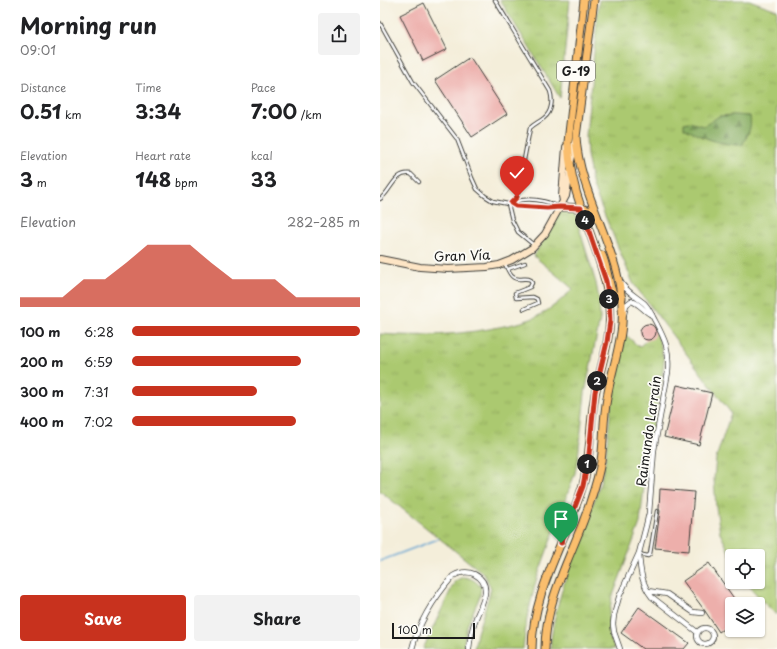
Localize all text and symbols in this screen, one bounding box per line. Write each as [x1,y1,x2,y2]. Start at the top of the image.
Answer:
text: Morning run [20,8,157,41]
button: share [318,13,360,55]
text: 09:01 [20,40,56,59]
road number: G-19 [557,61,595,81]
text: Distance [20,79,66,96]
text: Time [135,79,161,96]
text: Pace [251,79,275,96]
text: 0.51 [20,96,61,126]
text: 3:34 [135,96,181,126]
text: 7:00 [251,96,297,126]
text: km [61,106,81,123]
text: /km [297,106,322,123]
text: Elevation [20,147,67,164]
text: Heart rate [135,147,191,164]
text: kcal [251,147,273,164]
pin [500,156,534,197]
icon: check [506,162,528,184]
text: 3 [20,164,33,194]
text: 148 [135,164,171,194]
text: 33 [251,164,277,194]
text: m [33,174,47,191]
text: bpm [171,174,198,191]
pin: 4 [575,210,595,230]
text: 4 [581,211,589,228]
text: Elevation [20,212,76,231]
text: 282–285 m [287,212,360,231]
street label: Gran Vía [434,244,491,265]
pin: 3 [599,289,619,309]
text: 3 [605,290,613,307]
text: 100 m [20,322,61,341]
text: 6:28 [84,322,114,341]
text: 200 m [20,352,64,371]
text: 6:59 [84,352,113,371]
pin: 2 [587,371,607,391]
text: 2 [593,372,601,389]
street label: Raimundo Larraín [631,374,665,488]
text: 300 m [20,382,64,401]
text: 7:31 [84,382,109,401]
text: 400 m [20,412,64,431]
text: 7:02 [84,412,113,431]
pin: 1 [577,454,597,474]
text: 1 [584,455,590,472]
pin [544,502,578,543]
icon: arrive [550,508,572,530]
map controls [725,549,765,637]
button: locate [725,549,765,589]
button: Save [20,595,186,641]
button: Share [194,595,360,641]
button: layers [725,597,765,637]
scale bar [392,621,475,640]
text: 100 m [398,621,432,638]

